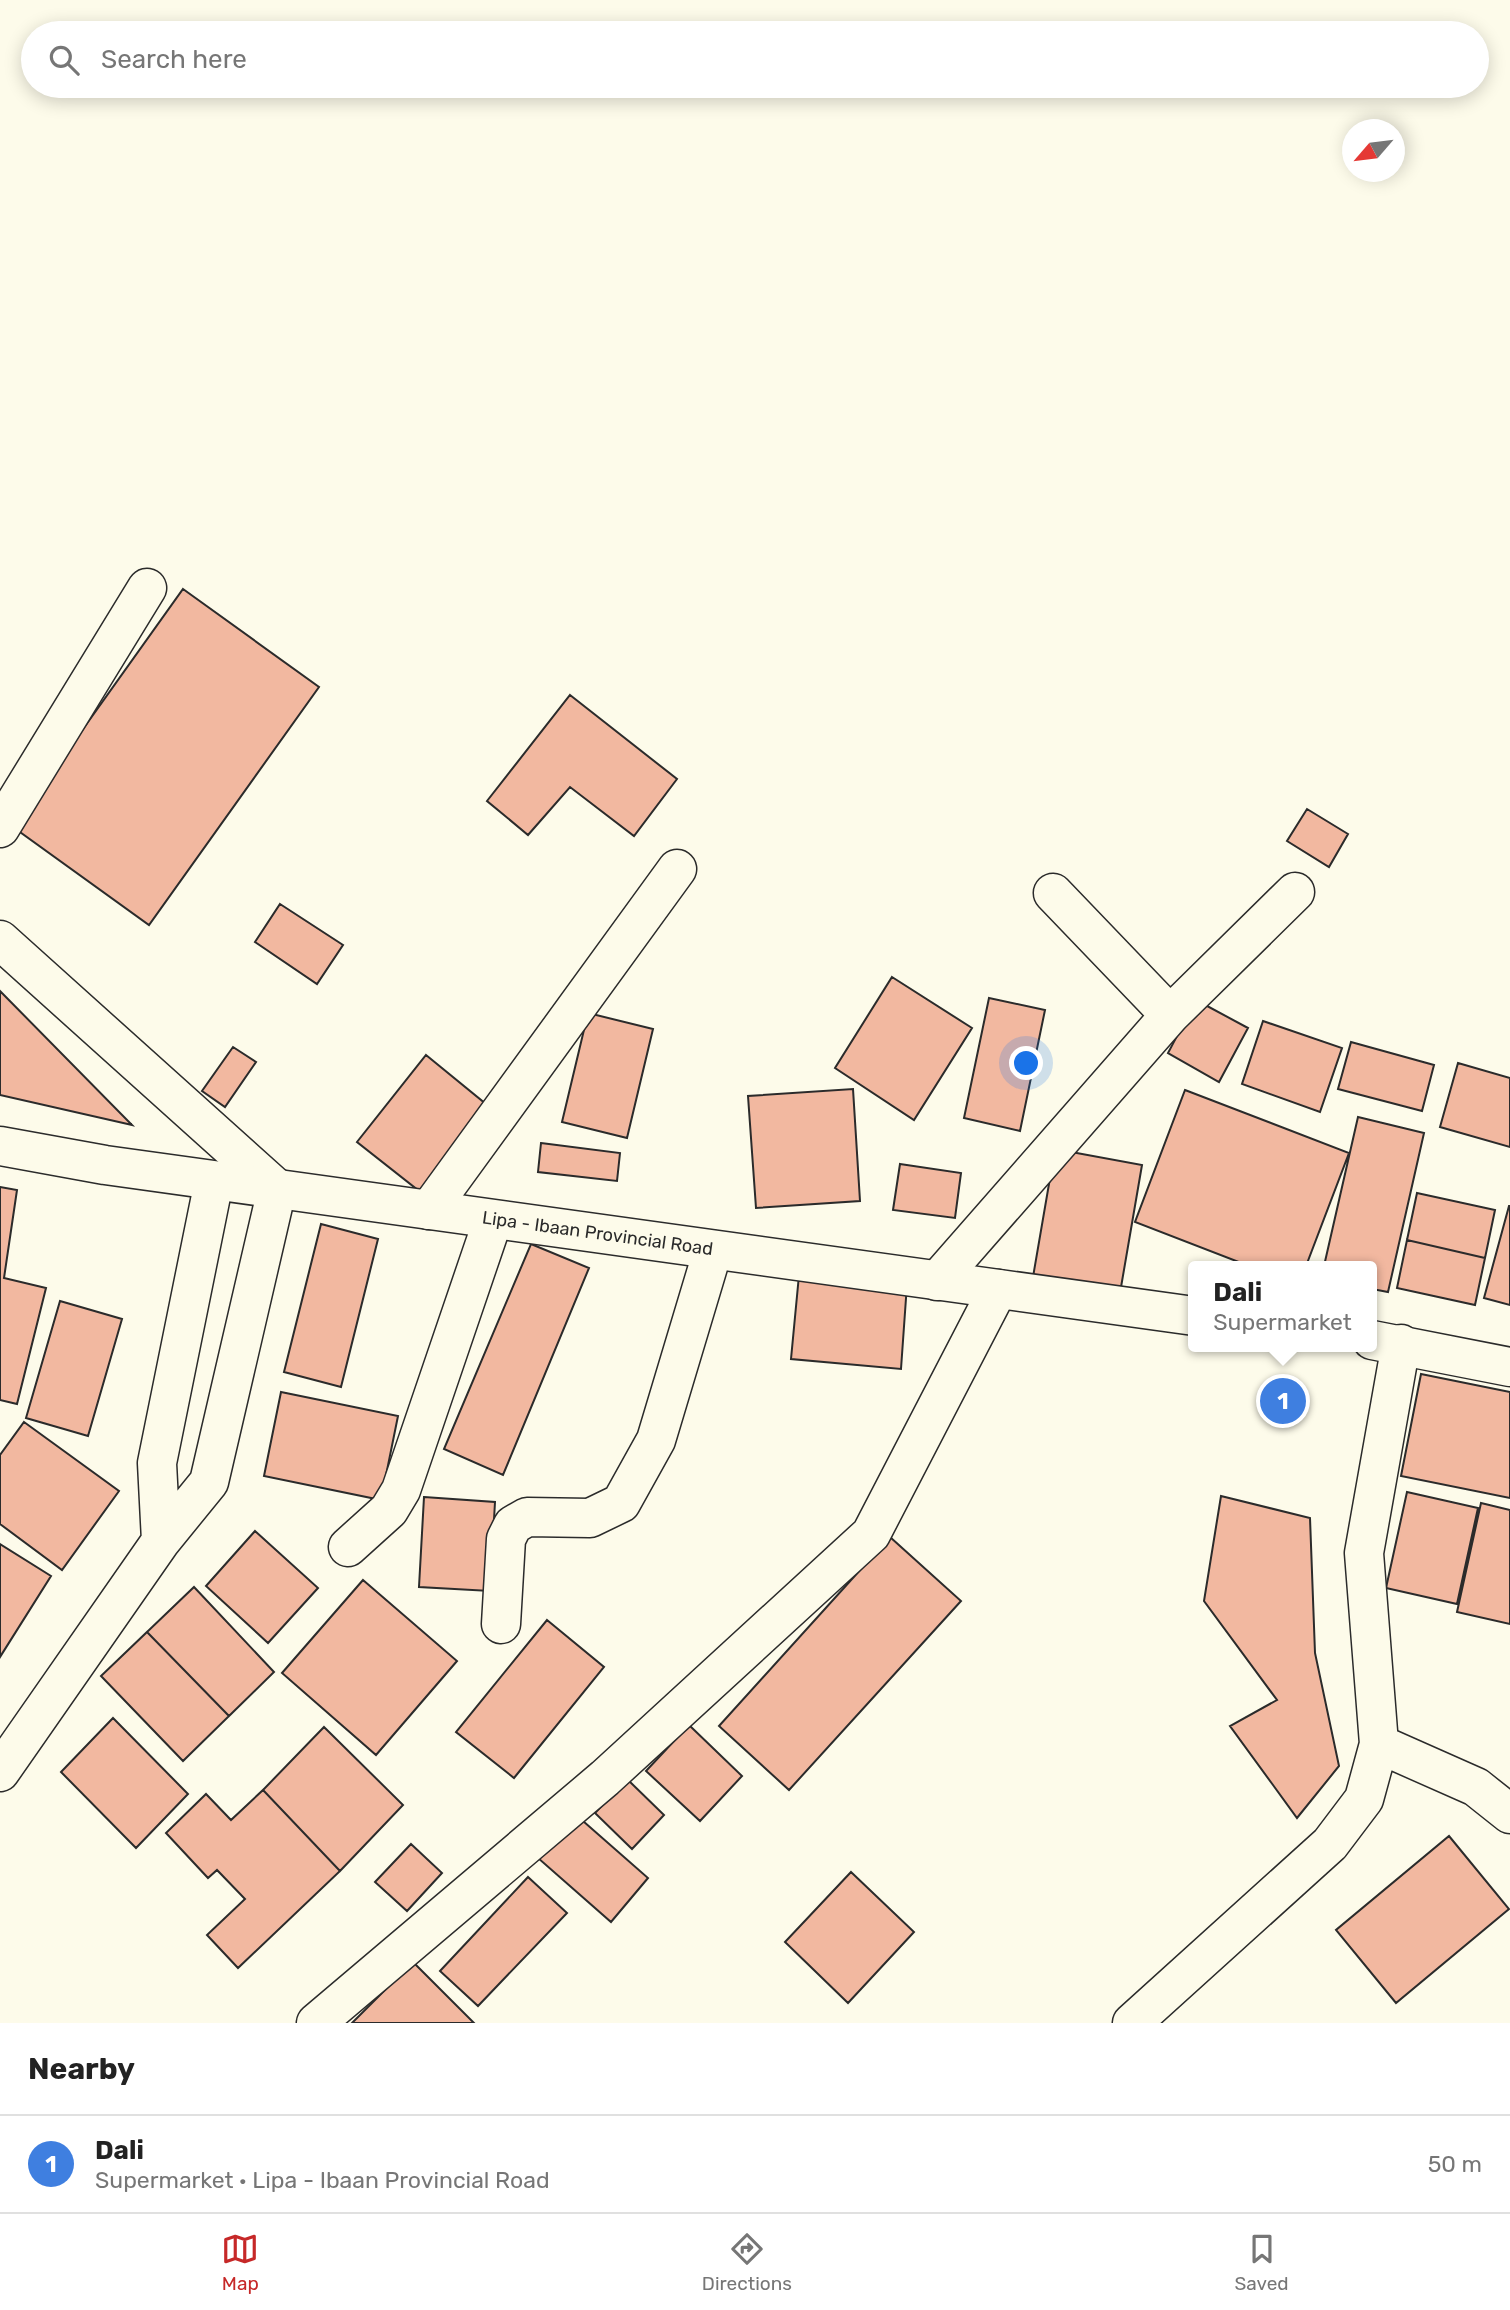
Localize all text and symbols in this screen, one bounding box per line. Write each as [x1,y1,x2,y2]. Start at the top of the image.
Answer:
search box [21,21,1489,98]
icon: search [45,41,83,79]
text: Search here [101,44,247,75]
north arrow [1342,119,1405,182]
your location [1009,1046,1043,1080]
street label: Lipa - Ibaan Provincial Road [481,1206,714,1260]
popup [1188,1261,1377,1352]
text: Dali [1213,1277,1262,1308]
text: Supermarket [1213,1308,1352,1336]
pin: 1 [1260,1375,1306,1427]
text: Nearby [28,2051,135,2087]
text: Dali [95,2135,144,2166]
text: 1 [45,2150,57,2178]
text: 50 m [1428,2150,1482,2178]
text: Supermarket · Lipa - Ibaan Provincial Road [95,2166,550,2194]
tab: Map [221,2230,259,2295]
tab: Directions [702,2230,792,2295]
tab: Saved [1234,2230,1289,2295]

